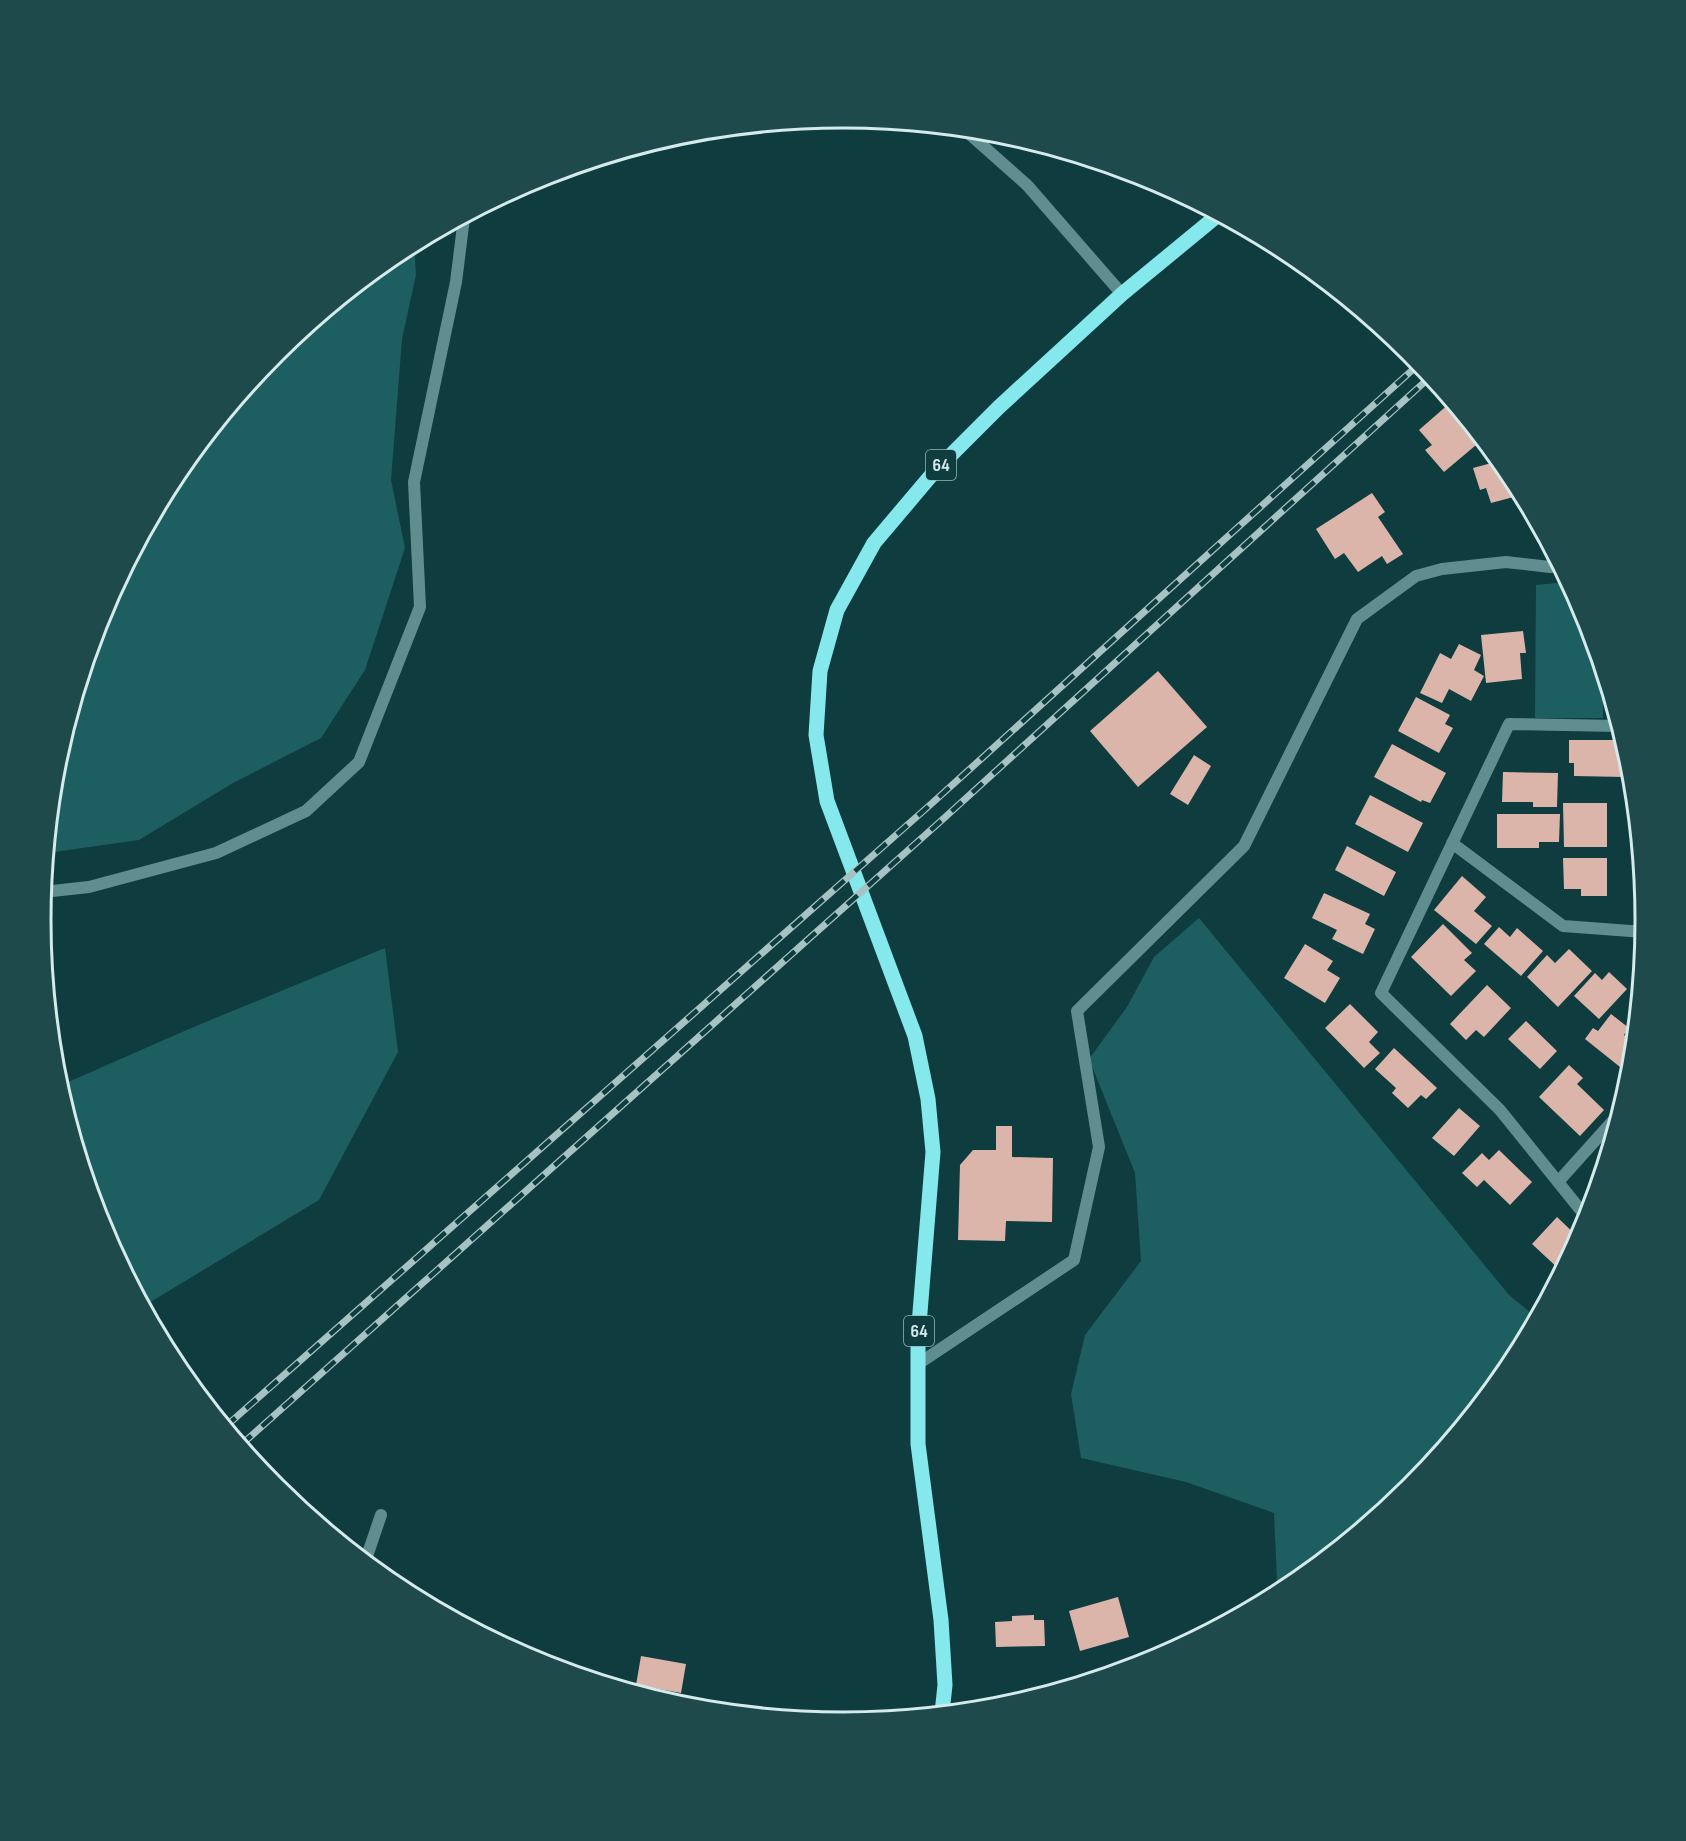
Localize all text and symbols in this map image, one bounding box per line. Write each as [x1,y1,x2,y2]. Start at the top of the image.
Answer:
road number: 64 [926,450,956,480]
road number: 64 [904,1316,934,1346]

